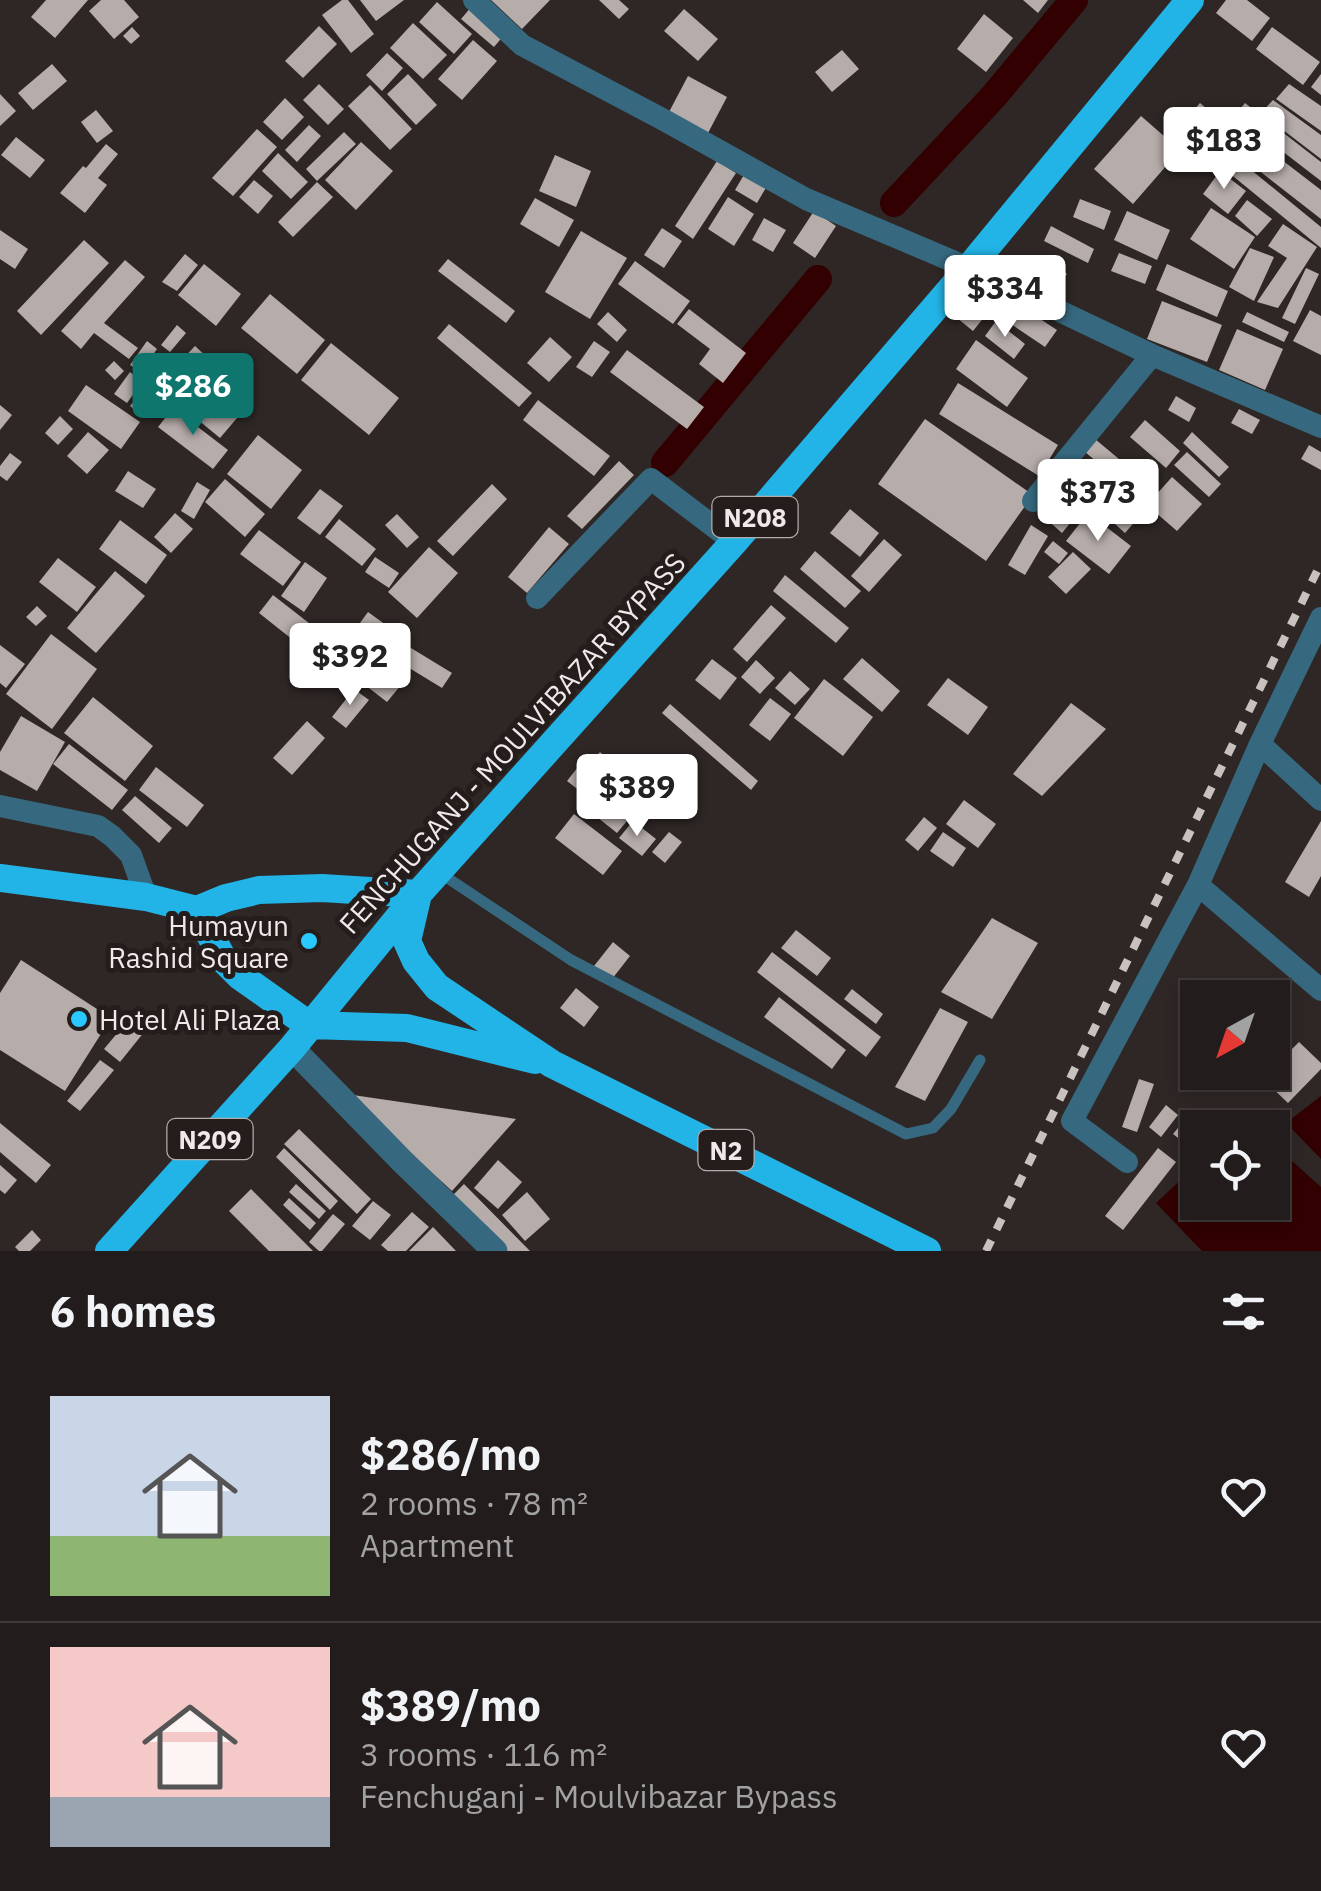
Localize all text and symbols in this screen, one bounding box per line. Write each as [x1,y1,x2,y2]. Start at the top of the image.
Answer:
pin: $183 [1165,107,1283,192]
text: $183 [1186,118,1262,160]
pin: $334 [946,255,1064,340]
text: $334 [967,266,1043,308]
pin: $286 [134,353,252,438]
text: $286 [155,364,231,406]
pin: $373 [1039,459,1157,544]
text: $373 [1060,470,1136,512]
road number: N208 [712,497,798,537]
street label: FENCHUGANJ - MOULVIBAZAR BYPASS [331,545,693,941]
pin: $392 [291,623,409,708]
text: $392 [312,634,388,676]
pin: $389 [578,754,696,839]
text: $389 [599,765,675,807]
place label: Humayun Rashid Square [108,907,289,976]
marker: Humayun Rashid Square [298,930,320,952]
north arrow [1180,980,1290,1090]
map controls [1180,980,1290,1220]
place label: Hotel Ali Plaza [99,1001,280,1038]
marker: Hotel Ali Plaza [68,1008,90,1030]
button: locate [1180,1110,1290,1220]
road number: N209 [168,1119,252,1159]
road number: N2 [698,1130,754,1170]
text: 6 homes [50,1284,216,1339]
icon: filters [1216,1284,1271,1339]
text: $286/mo [360,1427,541,1482]
icon: home [130,1436,250,1556]
icon: heart [1216,1469,1271,1524]
text: 2 rooms · 78 m² [360,1482,588,1524]
text: Apartment [360,1524,514,1566]
text: $389/mo [360,1678,541,1733]
icon: home [130,1687,250,1807]
icon: heart [1216,1720,1271,1775]
text: 3 rooms · 116 m² [360,1733,607,1775]
text: Fenchuganj - Moulvibazar Bypass [360,1775,837,1817]

